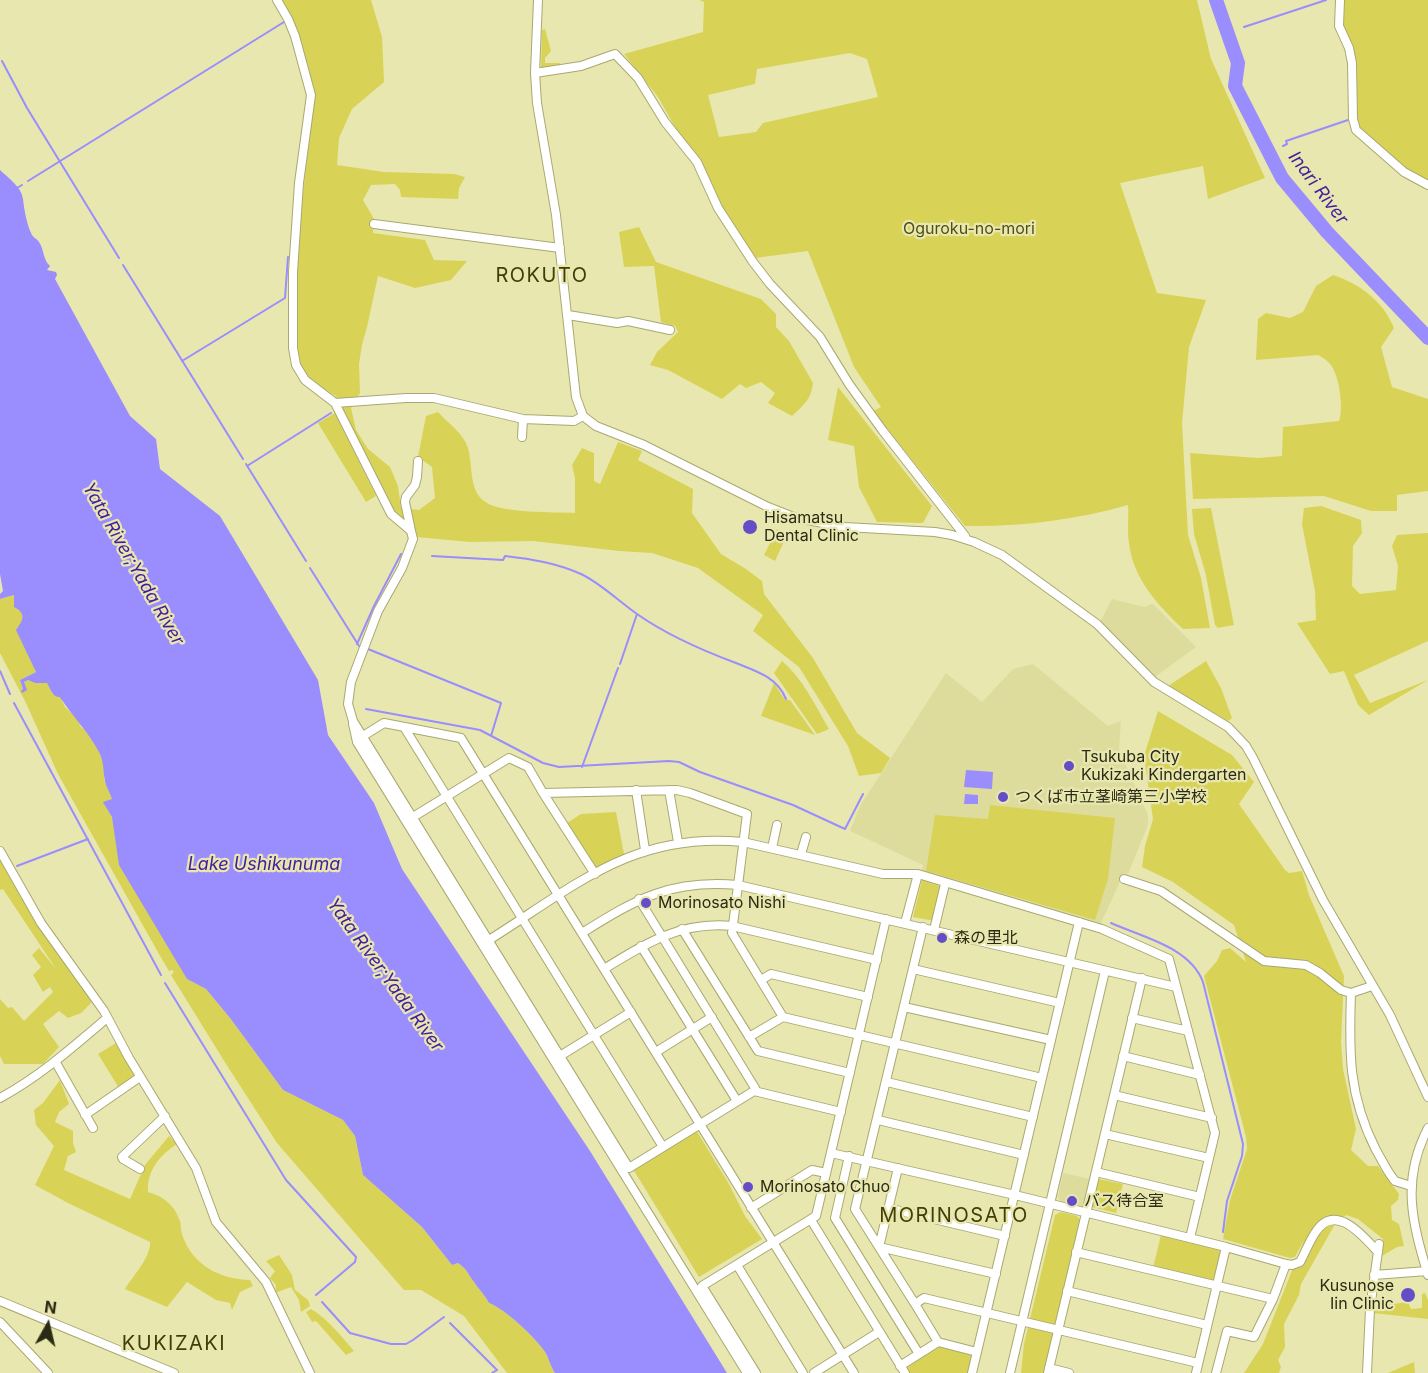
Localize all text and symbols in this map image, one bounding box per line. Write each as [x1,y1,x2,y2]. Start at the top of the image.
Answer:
water label: Inari River [1284,147,1352,229]
park label: Oguroku-no-mori [903,219,1035,239]
district label: ROKUTO [495,264,589,288]
water label: Yata River;Yada River [78,479,188,649]
place label: Hisamatsu Dental Clinic [764,508,859,546]
marker: Hisamatsu Dental Clinic [741,518,759,536]
place label: Tsukuba City Kukizaki Kindergarten [1081,747,1246,785]
marker: Tsukuba City Kukizaki Kindergarten [1062,759,1076,773]
place label: つくば市立茎崎第三小学校 [1015,787,1207,807]
marker: つくば市立茎崎第三小学校 [996,790,1010,804]
water label: Lake Ushikunuma [188,854,340,876]
place label: Morinosato Nishi [658,893,786,913]
water label: Yata River;Yada River [322,894,448,1056]
marker: Morinosato Nishi [639,896,653,910]
place label: 森の里北 [954,928,1018,948]
marker: 森の里北 [935,931,949,945]
place label: Morinosato Chuo [760,1177,890,1197]
marker: Morinosato Chuo [741,1180,755,1194]
place label: バス待合室 [1084,1191,1164,1211]
marker: バス待合室 [1065,1194,1079,1208]
district label: MORINOSATO [879,1204,1029,1228]
place label: Kusunose Iin Clinic [1320,1276,1394,1314]
marker: Kusunose Iin Clinic [1399,1286,1417,1304]
north arrow [18,1295,78,1355]
text: N [43,1296,58,1318]
district label: KUKIZAKI [122,1332,226,1356]

